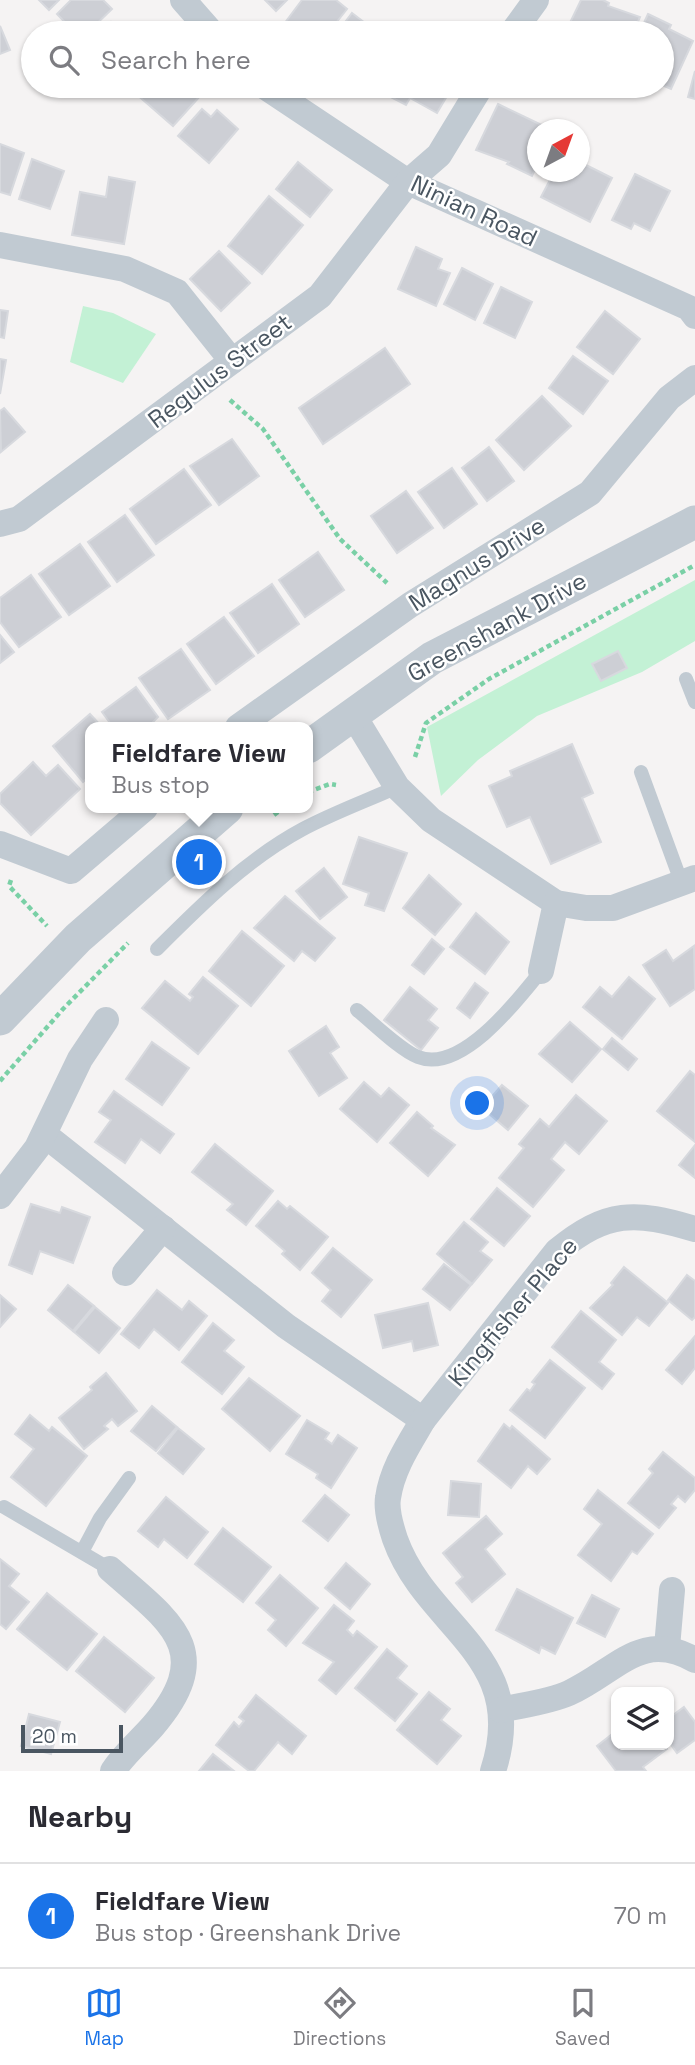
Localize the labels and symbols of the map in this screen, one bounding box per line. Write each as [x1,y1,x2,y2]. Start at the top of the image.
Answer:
north arrow [527,119,590,182]
street label: Ninian Road [406,168,542,253]
street label: Regulus Street [142,306,298,435]
street label: Magnus Drive [403,509,551,618]
street label: Greenshank Drive [402,565,592,689]
pin: 1 [176,836,222,888]
your location [460,1086,494,1120]
street label: Kingfisher Place [441,1231,584,1393]
scale bar [21,1722,122,1754]

